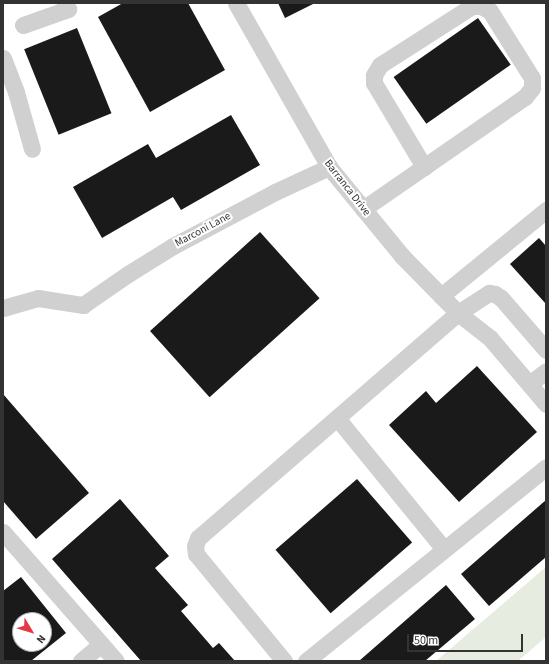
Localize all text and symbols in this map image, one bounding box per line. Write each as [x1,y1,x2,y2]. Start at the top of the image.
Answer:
street label: Barranca Drive [321,157,373,219]
street label: Marconi Lane [173,210,233,250]
north arrow [12,612,52,652]
scale bar [409,626,525,652]
text: N [33,632,49,647]
text: 50 m [414,632,438,649]

